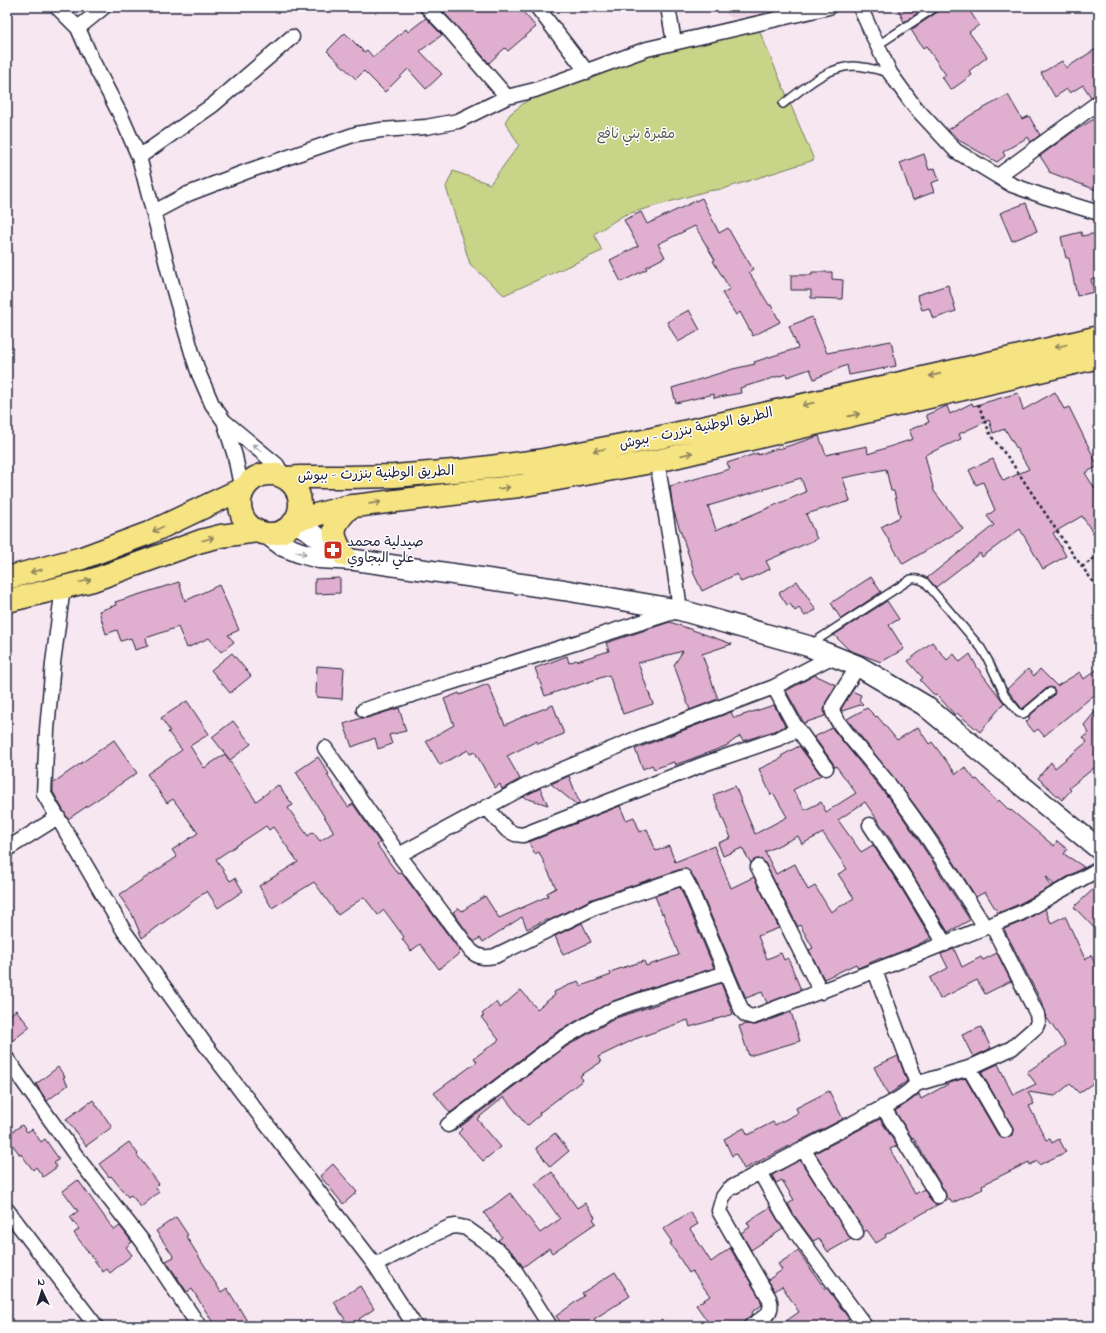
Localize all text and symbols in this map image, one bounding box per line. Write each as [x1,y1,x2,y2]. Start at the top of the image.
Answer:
park label: مقبرة بني نافع [597,124,675,146]
one-way arrow [1055,343,1068,350]
one-way arrow [928,372,941,380]
one-way arrow [802,401,815,409]
street label: الطريق الوطنية بنزرت - ببوش [617,402,775,456]
one-way arrow [847,410,860,418]
one-way arrow [251,444,262,453]
one-way arrow [593,446,606,454]
one-way arrow [680,449,693,457]
street label: الطريق الوطنية بنزرت - ببوش [297,461,455,487]
one-way arrow [497,484,510,491]
one-way arrow [368,499,381,507]
one-way arrow [153,526,165,533]
place label: صيدلية محمد علي البجاوي [347,532,424,570]
one-way arrow [202,535,215,542]
pharmacy icon: صيدلية محمد علي البجاوي [322,539,344,561]
one-way arrow [294,550,307,557]
one-way arrow [29,568,42,576]
one-way arrow [79,577,92,585]
north arrow [22,1271,62,1311]
text: N [37,1274,46,1290]

